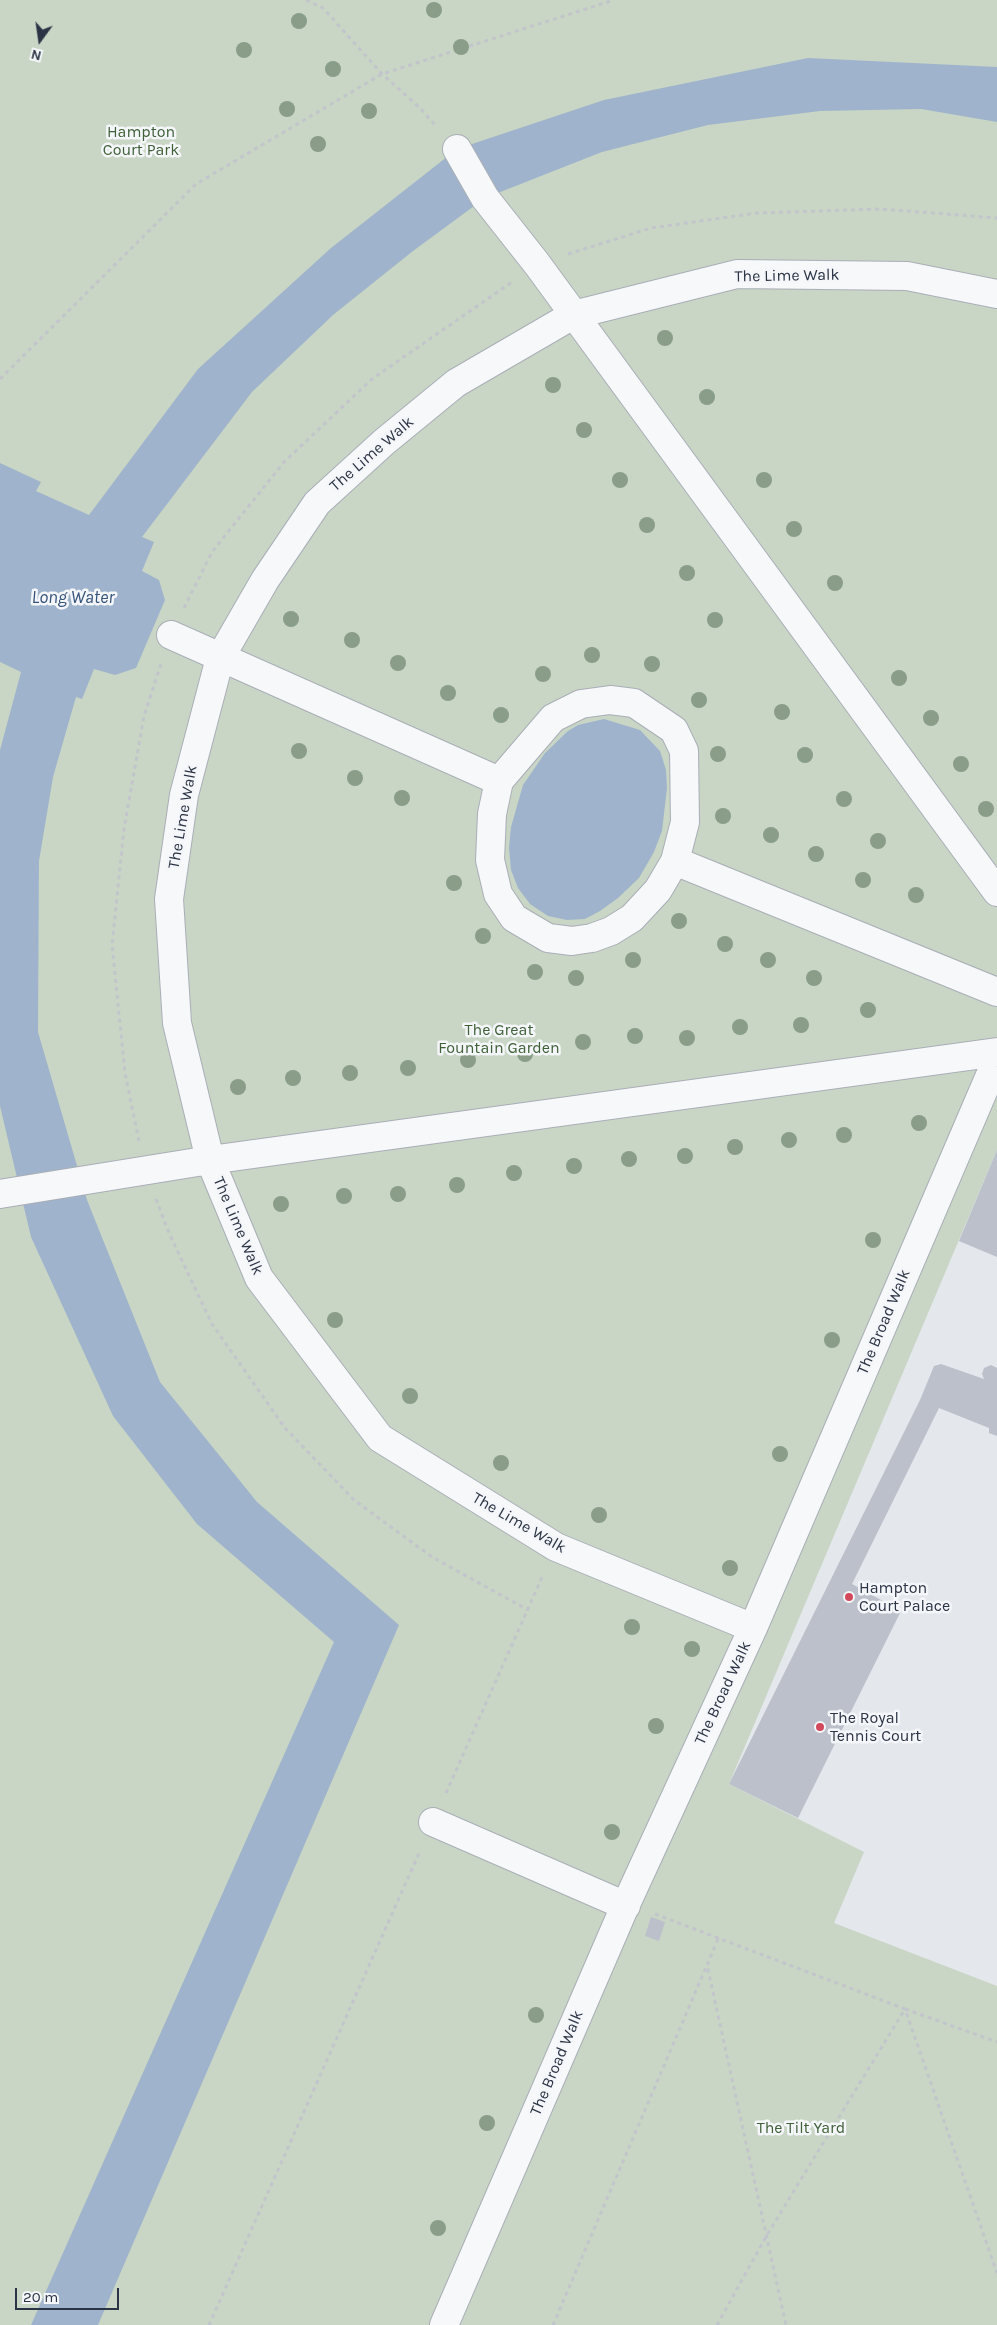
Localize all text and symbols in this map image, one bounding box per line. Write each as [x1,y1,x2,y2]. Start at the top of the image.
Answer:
north arrow [15,15,65,65]
text: N [29,46,43,65]
park label: Hampton Court Park [103,122,179,160]
street label: The Lime Walk [734,265,840,287]
street label: The Lime Walk [326,412,418,496]
water label: Long Water [32,587,114,609]
street label: The Lime Walk [164,764,202,870]
park label: The Great Fountain Garden [438,1020,560,1058]
street label: The Lime Walk [209,1174,267,1278]
street label: The Broad Walk [853,1267,915,1377]
street label: The Lime Walk [469,1488,569,1558]
place label: Hampton Court Palace [859,1578,950,1616]
marker: Hampton Court Palace [843,1591,855,1603]
street label: The Broad Walk [691,1638,755,1748]
place label: The Royal Tennis Court [830,1708,921,1746]
marker: The Royal Tennis Court [814,1721,826,1733]
street label: The Broad Walk [526,2008,588,2118]
park label: The Tilt Yard [757,2118,845,2138]
scale bar [18,2278,121,2310]
text: 20 m [23,2288,58,2306]

